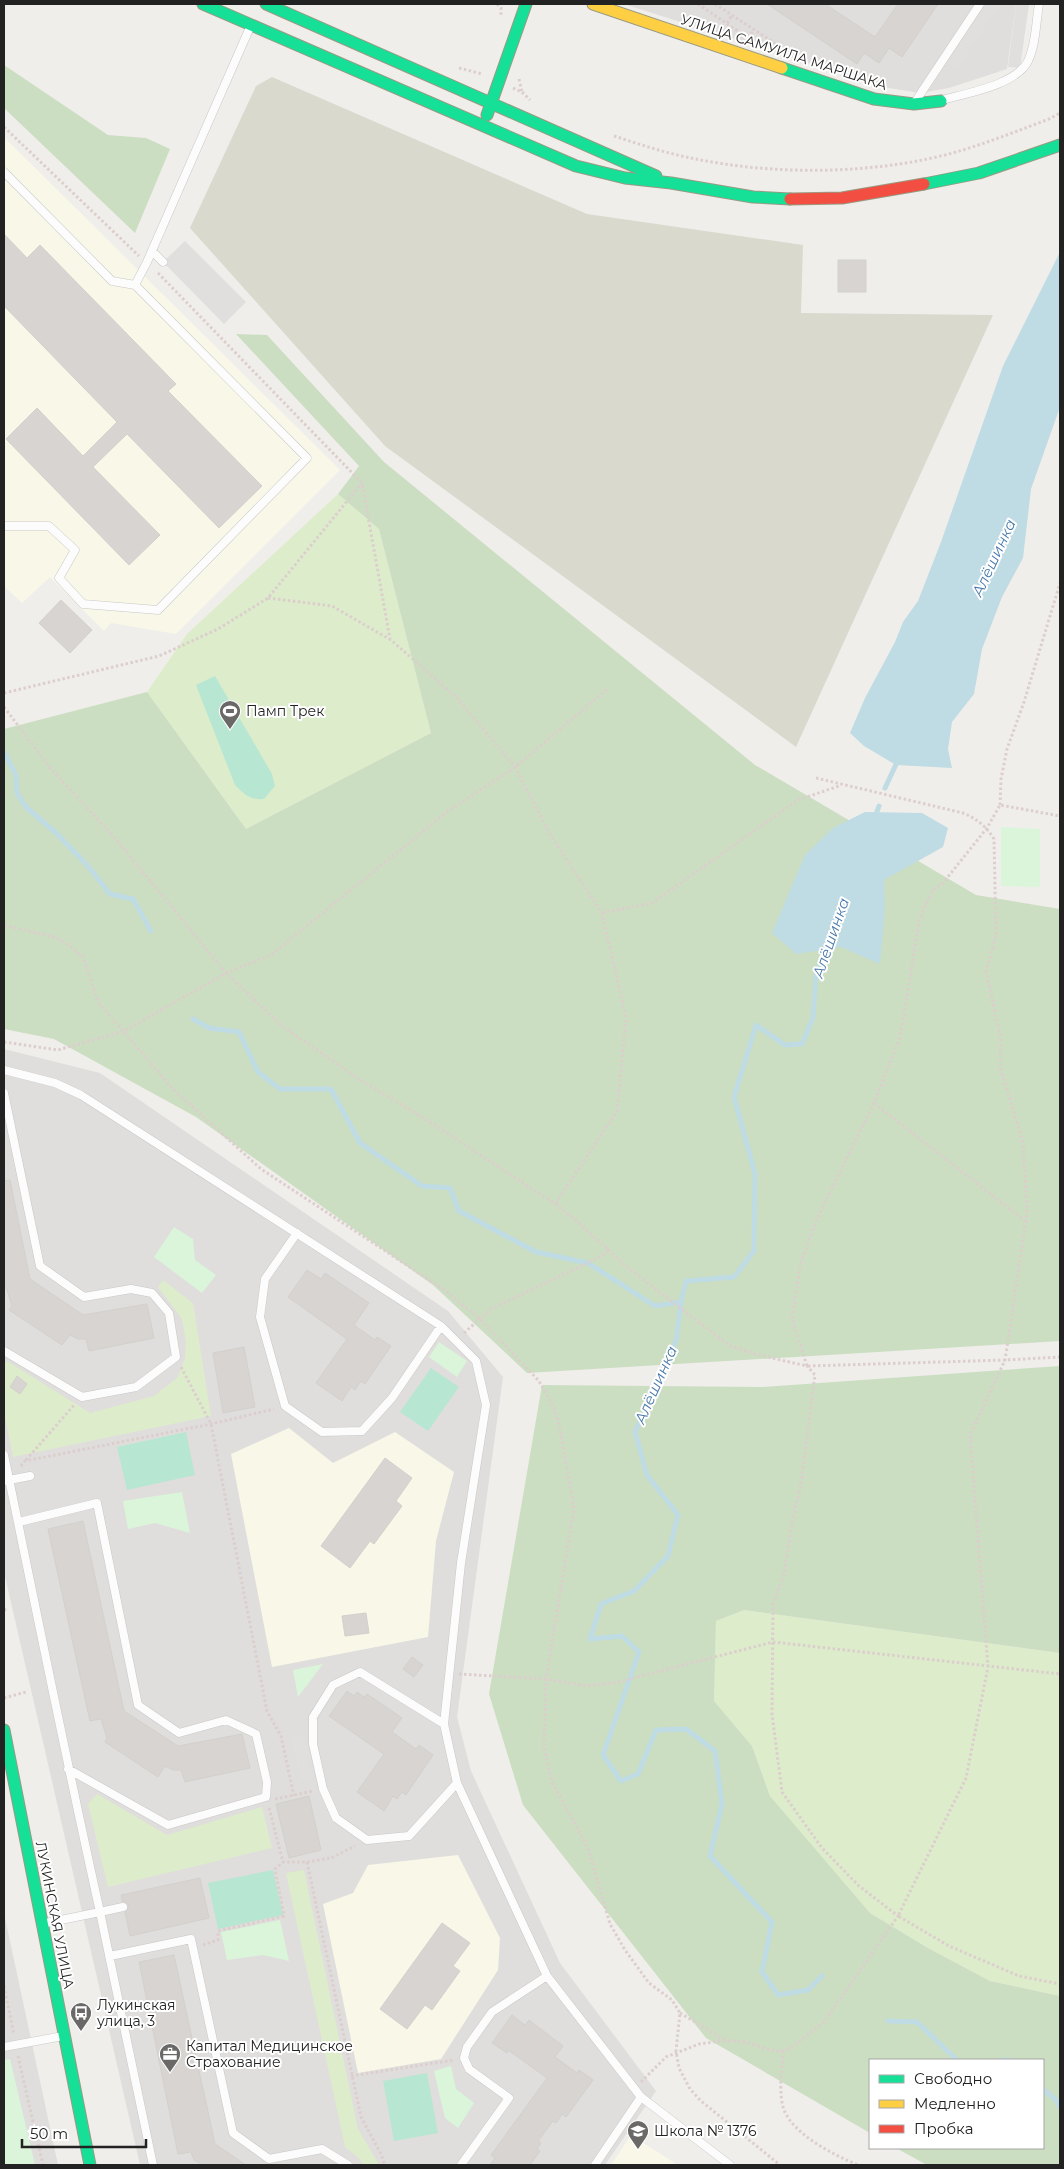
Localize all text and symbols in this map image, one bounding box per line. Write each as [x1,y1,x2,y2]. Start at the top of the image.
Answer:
street label: УЛИЦА САМУИЛА МАРШАКА [679,10,890,94]
water label: Алёшинка [967,516,1020,600]
sports icon: Памп Трек [218,699,242,730]
place label: Памп Трек [246,702,324,720]
water label: Алёшинка [808,895,853,981]
water label: Алёшинка [630,1343,681,1428]
street label: ЛУКИНСКАЯ УЛИЦА [32,1840,78,1991]
place label: Лукинская улица, 3 [96,1996,176,2030]
bus stop icon: Лукинская улица, 3 [69,2001,93,2032]
place label: Капитал Медицинское Страхование [186,2037,353,2071]
office icon: Капитал Медицинское Страхование [158,2042,182,2073]
legend [869,2059,1044,2149]
text: Свободно [914,2069,992,2088]
text: Медленно [914,2094,996,2113]
scale bar [22,2116,146,2148]
school or university icon: Школа № 1376 [626,2119,650,2150]
text: Пробка [914,2119,973,2138]
place label: Школа № 1376 [654,2122,757,2140]
text: 50 m [30,2124,68,2143]

